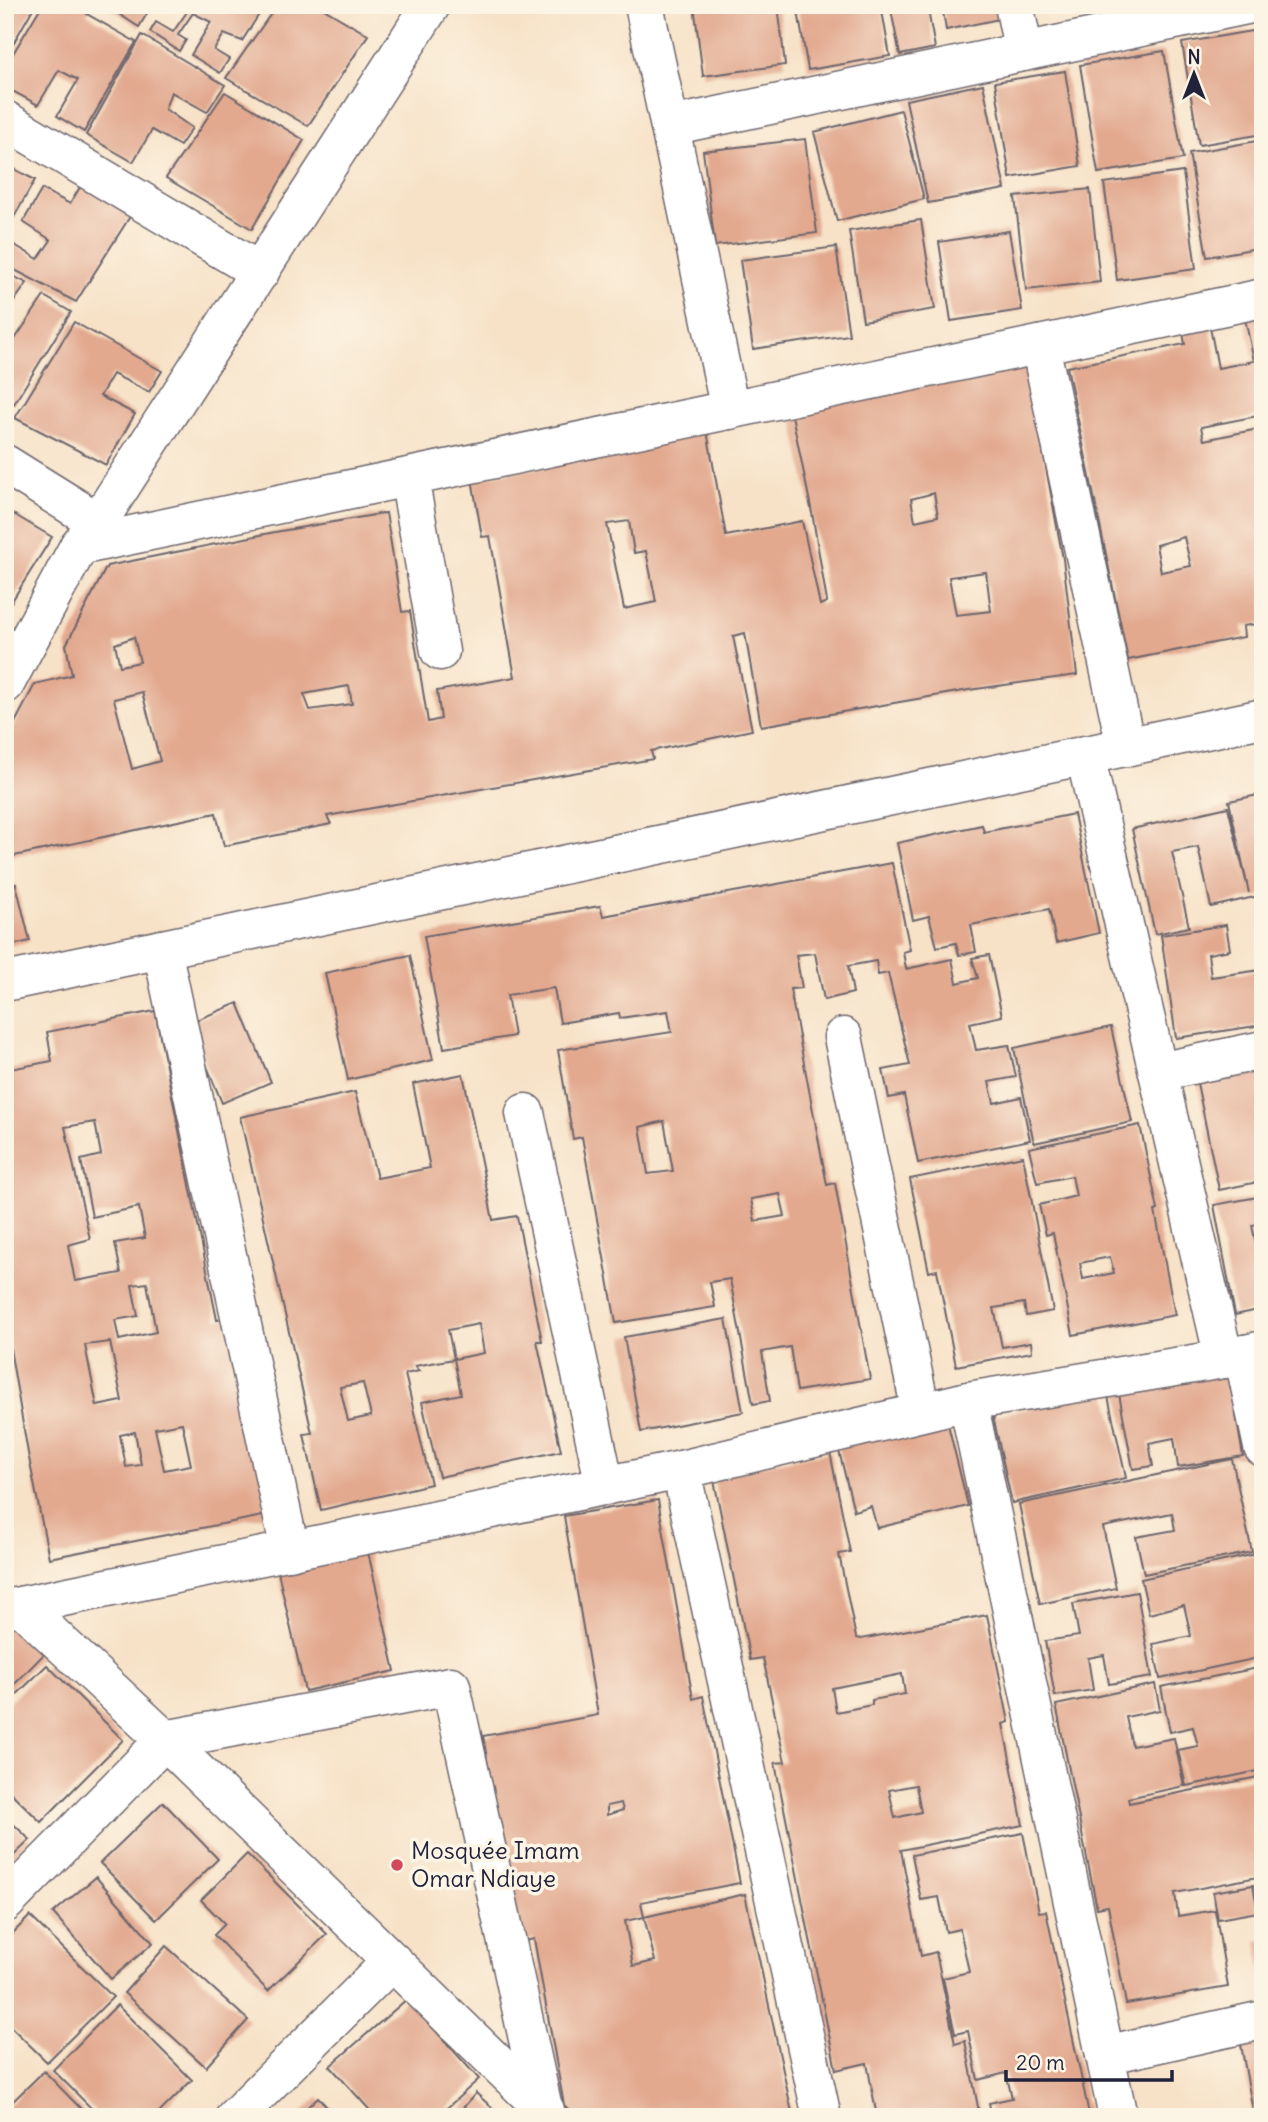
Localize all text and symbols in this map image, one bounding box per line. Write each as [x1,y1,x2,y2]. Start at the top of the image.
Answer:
north arrow [1160,38,1230,108]
text: N [1187,45,1201,69]
place label: Mosquée Imam Omar Ndiaye [411,1835,580,1893]
marker: Mosquée Imam Omar Ndiaye [389,1857,405,1873]
scale bar [1006,2038,1172,2082]
text: 20 m [1016,2049,1065,2076]

